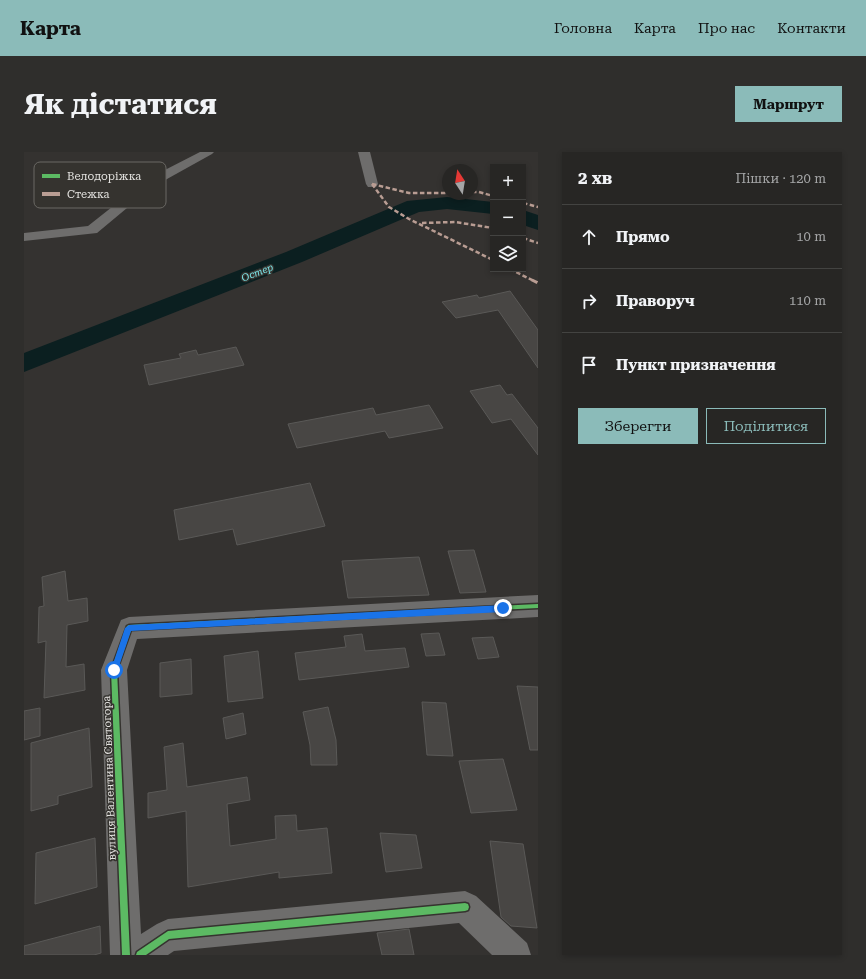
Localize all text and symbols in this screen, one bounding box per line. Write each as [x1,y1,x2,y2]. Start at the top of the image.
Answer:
text: Карта [20,17,81,40]
text: Головна [554,20,612,36]
text: Карта [634,20,676,36]
text: Про нас [698,20,755,36]
text: Контакти [777,20,846,36]
button: Маршрут [735,86,842,122]
text: Як дістатися [24,88,217,121]
legend [34,162,166,208]
north arrow [442,164,478,200]
map controls [490,164,526,272]
button: + [490,164,526,200]
text: 2 хв [578,168,612,188]
text: Велодоріжка [67,170,141,183]
text: Пішки · 120 m [736,171,826,186]
text: Стежка [67,188,110,201]
button: − [490,200,526,236]
icon: ahead [578,226,600,248]
text: Прямо [616,228,670,246]
text: 10 m [796,229,826,244]
button: layers [490,236,526,272]
water label: Остер [240,261,275,284]
icon: right [578,290,600,312]
text: Праворуч [616,292,695,310]
text: 110 m [789,293,826,308]
icon: arrive [578,354,600,376]
text: Пункт призначення [616,356,776,374]
button: Зберегти [578,408,698,444]
button: Поділитися [706,408,826,444]
route end [494,599,512,617]
route start [105,661,123,679]
street label: вулиця Валентина Святогора [100,695,119,861]

